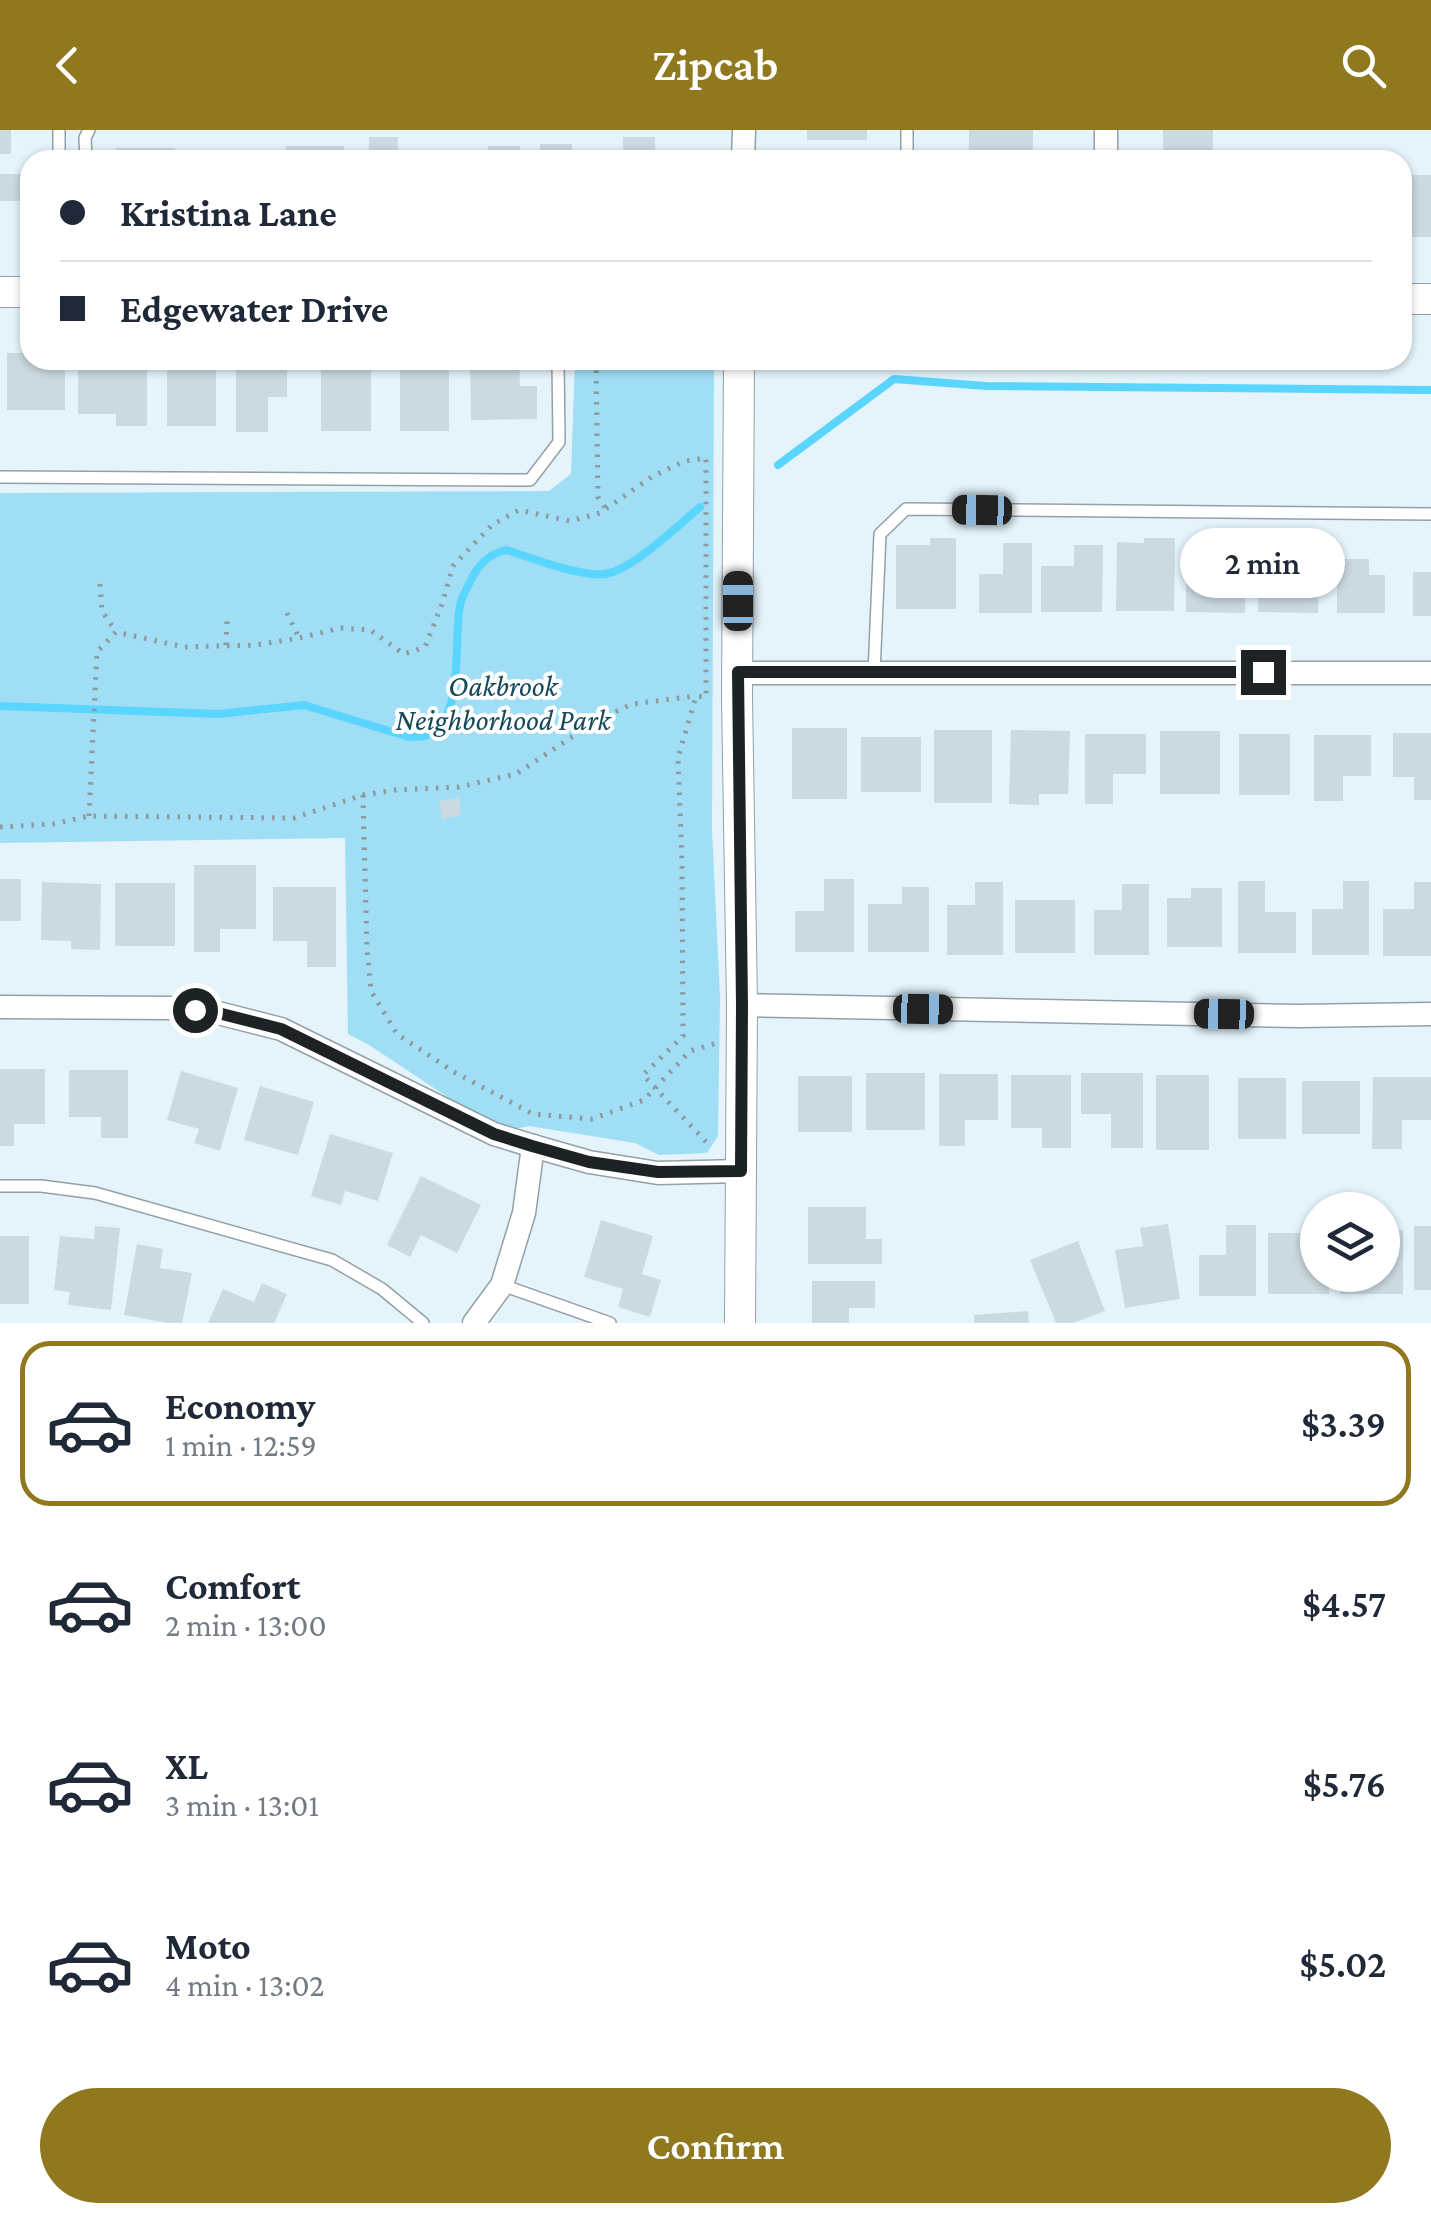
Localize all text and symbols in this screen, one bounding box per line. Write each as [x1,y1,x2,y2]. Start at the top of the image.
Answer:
icon: back [40,38,95,93]
icon: search [1336,38,1391,93]
text: Zipcab [653,40,778,90]
text: Kristina Lane [120,192,337,234]
text: Edgewater Drive [120,288,389,330]
car [952,494,1012,526]
callout: 2 min [1180,527,1346,597]
text: 2 min [1225,545,1300,581]
car [723,571,753,631]
route end [1241,650,1286,695]
park label: Oakbrook Neighborhood Park [395,669,612,737]
route start [173,988,218,1033]
car [893,993,953,1025]
car [1194,998,1254,1030]
map controls [1300,1192,1400,1292]
button: layers [1300,1192,1400,1292]
icon: car [45,1379,135,1469]
text: Economy [165,1385,315,1427]
text: $3.39 [1301,1403,1386,1445]
text: 1 min · 12:59 [165,1427,317,1463]
icon: car [45,1559,135,1649]
text: Comfort [165,1565,301,1607]
text: $4.57 [1302,1583,1386,1625]
text: 2 min · 13:00 [165,1607,327,1643]
icon: car [45,1739,135,1829]
text: XL [165,1745,208,1787]
text: $5.76 [1303,1763,1386,1805]
text: 3 min · 13:01 [165,1787,319,1823]
icon: car [45,1919,135,2009]
text: Moto [165,1925,251,1967]
text: $5.02 [1300,1943,1386,1985]
text: 4 min · 13:02 [165,1967,324,2003]
button: Confirm [40,2088,1391,2203]

